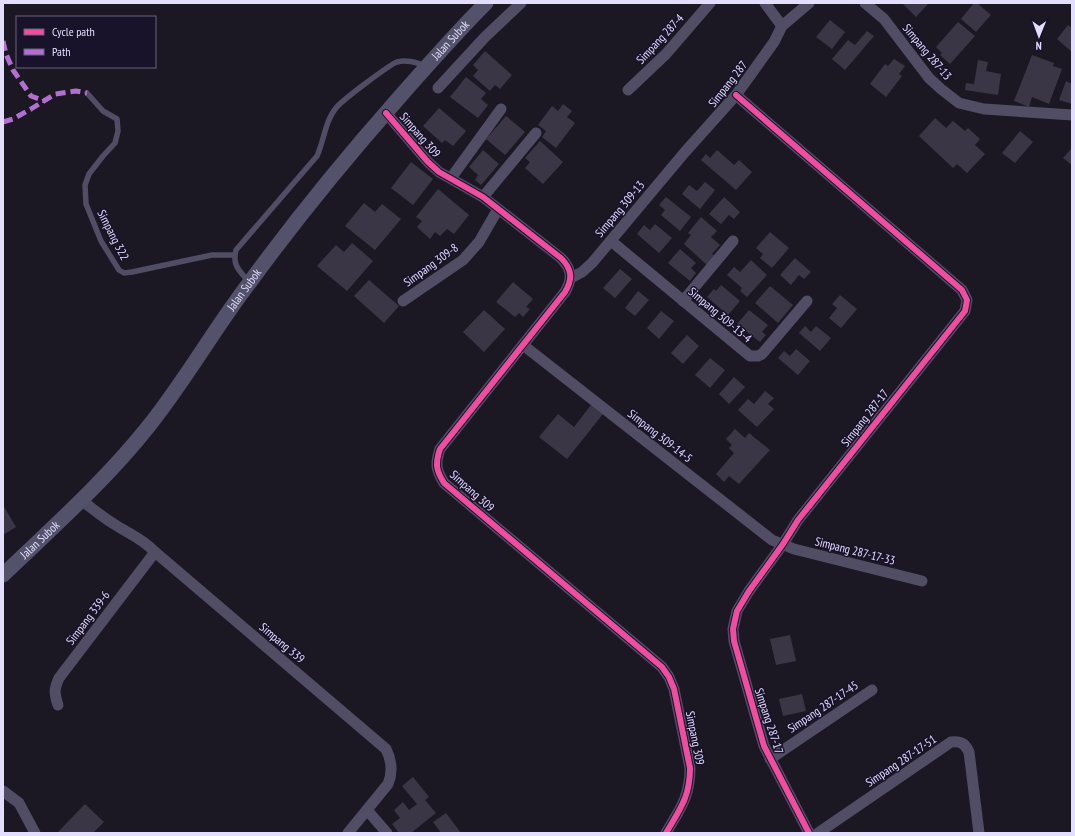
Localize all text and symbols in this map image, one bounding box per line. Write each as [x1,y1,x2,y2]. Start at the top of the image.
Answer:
street label: Simpang 287-4 [633,10,687,67]
legend [16,16,156,68]
north arrow [1019,16,1059,56]
street label: Jalan Subok [428,17,472,64]
street label: Simpang 287-13 [900,21,955,83]
text: Cycle path [52,24,95,39]
text: N [1036,39,1042,53]
text: Path [52,44,70,59]
street label: Simpang 287 [705,57,750,110]
street label: Simpang 309 [397,109,444,160]
street label: Simpang 309-13 [592,177,648,240]
street label: Simpang 322 [94,207,133,263]
street label: Simpang 309-8 [401,240,461,289]
street label: Jalan Subok [223,265,264,314]
street label: Simpang 309-13-4 [686,284,755,346]
street label: Simpang 287-17 [838,386,892,449]
street label: Simpang 309-14-5 [625,406,696,466]
street label: Simpang 309 [447,467,498,515]
street label: Jalan Subok [16,517,63,562]
street label: Simpang 287-17-33 [813,533,897,568]
street label: Simpang 339-6 [62,588,113,648]
street label: Simpang 339 [257,619,308,666]
street label: Simpang 287-17-45 [784,677,861,736]
street label: Simpang 287-17 [752,686,787,756]
street label: Simpang 309 [683,710,708,766]
street label: Simpang 287-17-51 [862,731,939,790]

